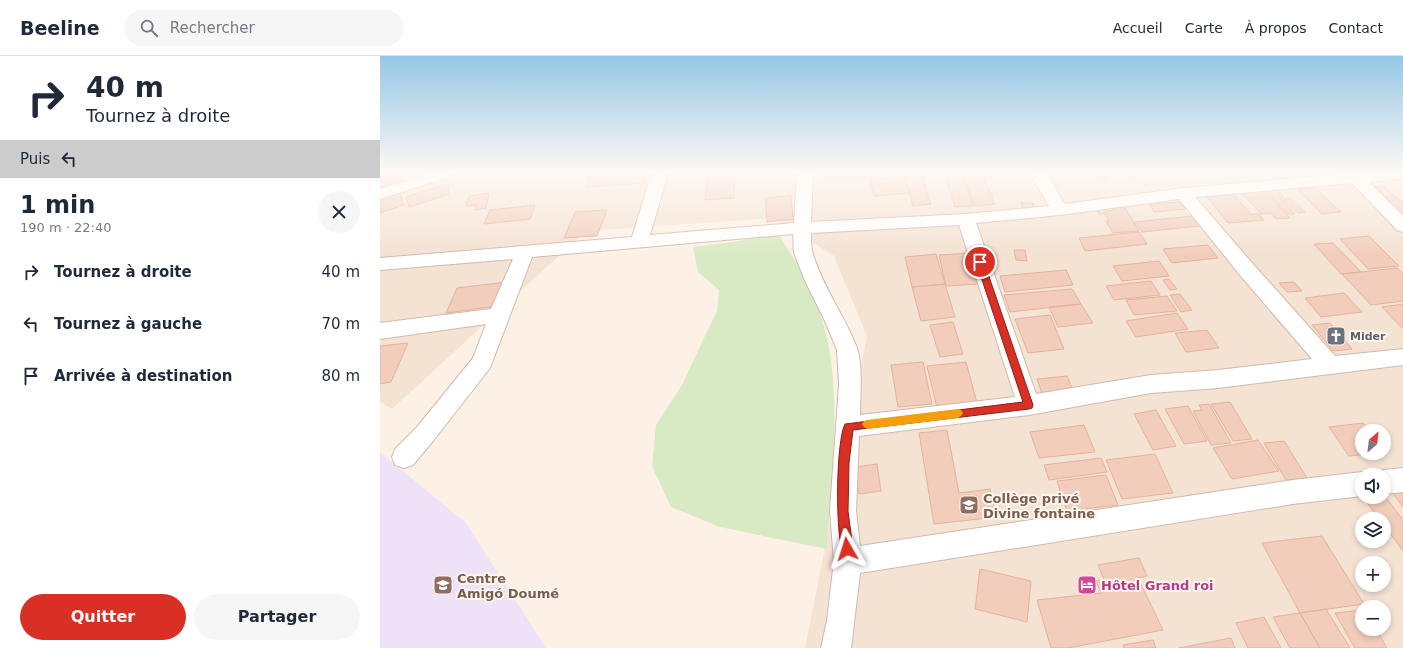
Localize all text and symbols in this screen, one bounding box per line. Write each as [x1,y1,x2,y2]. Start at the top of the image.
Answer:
search box [124,10,404,46]
text: Beeline [20,17,100,39]
icon: search [138,17,160,39]
text: Rechercher [170,19,255,37]
text: Accueil [1113,20,1163,36]
text: Carte [1185,20,1223,36]
text: À propos [1245,20,1307,36]
text: Contact [1329,20,1383,36]
text: 40 m [86,71,164,104]
icon: right [20,72,72,124]
text: Tournez à droite [86,105,230,126]
icon: left [58,148,80,170]
text: Puis [20,150,50,168]
text: 1 min [20,191,95,219]
button: close [318,191,360,233]
text: 190 m · 22:40 [20,220,111,235]
pin [963,245,997,279]
icon: arrive [969,251,991,273]
icon: right [20,261,42,283]
text: Tournez à droite [54,263,192,281]
text: 40 m [322,263,360,281]
icon: left [20,313,42,335]
text: Tournez à gauche [54,315,202,333]
text: 70 m [322,315,360,333]
church icon: Mider [1325,325,1347,347]
place label: Mider [1350,330,1386,343]
icon: arrive [20,365,42,387]
text: Arrivée à destination [54,367,232,385]
text: 80 m [322,367,360,385]
north arrow [1355,424,1391,460]
map controls [1355,424,1391,636]
button: sound [1355,468,1391,504]
place label: Collège privé Divine fontaine [983,491,1095,521]
school or university icon: Collège privé Divine fontaine [958,494,980,516]
button: layers [1355,512,1391,548]
position arrow [826,528,868,570]
button: + [1355,556,1391,592]
place label: Centre Amigó Doumé [457,571,559,601]
school or university icon: Centre Amigó Doumé [432,574,454,596]
hotel icon: Hôtel Grand roi [1076,574,1098,596]
place label: Hôtel Grand roi [1101,578,1214,593]
button: Quitter [20,594,186,640]
button: Partager [194,594,360,640]
button: − [1355,600,1391,636]

